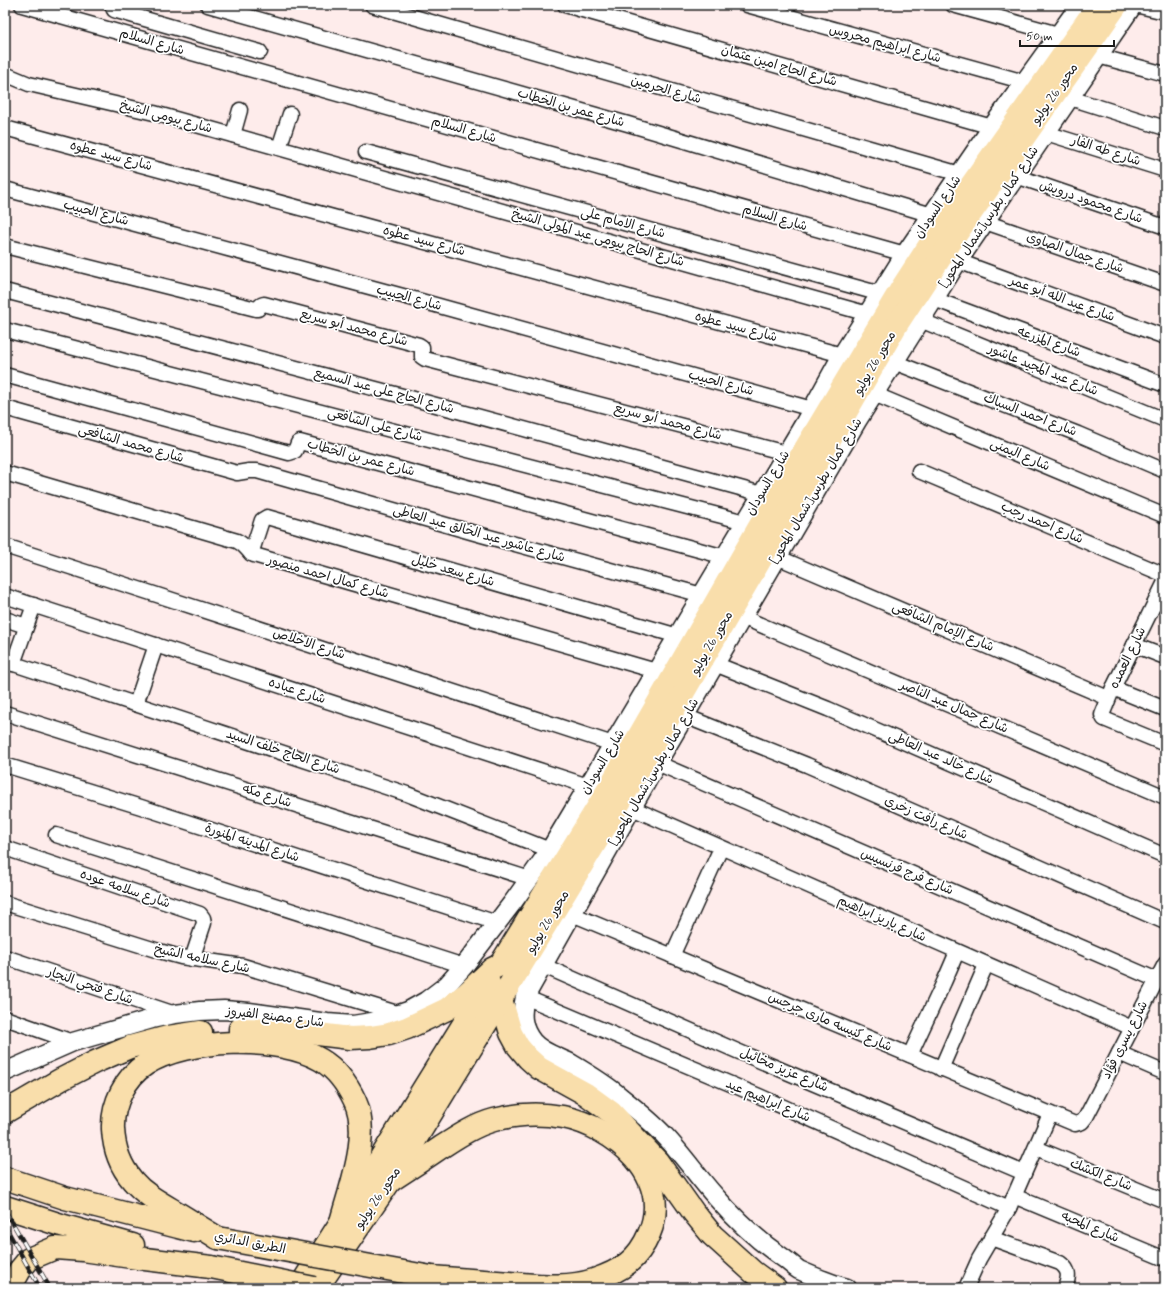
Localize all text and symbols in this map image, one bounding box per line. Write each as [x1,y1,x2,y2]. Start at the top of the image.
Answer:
street label: شارع ابراهيم محروس [827,21,943,68]
scale bar [1020,22,1114,48]
street label: شارع السلام [117,25,186,60]
text: 50 m [1026,29,1053,45]
street label: شارع الحاج امين عثمان [719,41,839,91]
street label: محور 26 يوليو [1027,60,1082,129]
street label: شارع الحرمين [629,72,703,108]
street label: شارع عمر بن الخطاب [515,85,627,131]
street label: شارع بيومى الشيخ [118,97,214,137]
street label: شارع السلام [429,113,498,148]
street label: شارع طه الفار [1068,132,1143,170]
street label: شارع سيد عطوه [68,137,154,175]
street label: شارع كمال بطرس[شمال المحور] [935,143,1043,291]
street label: شارع السودان [911,172,965,242]
street label: شارع محمود درويش [1037,176,1145,228]
street label: شارع الحبيب [61,196,131,230]
street label: شارع السلام [740,201,809,236]
street label: شارع الامام على [579,204,667,243]
street label: شارع الحاج بيومى عبد المولى الشيخ [510,205,686,271]
street label: شارع سيد عطوه [381,222,467,260]
street label: شارع جمال الصاوى [1024,228,1126,278]
street label: شارع عبد الله أبو عمر [1006,272,1117,326]
street label: شارع الحبيب [374,281,444,315]
street label: شارع محمد أبو سريع [298,305,410,352]
street label: شارع سيد عطوه [693,308,779,346]
street label: شارع المزرعه [1015,323,1083,361]
street label: محور 26 يوليو [849,328,900,399]
street label: شارع عبد المجيد عاشور [985,340,1100,400]
street label: شارع الحاج على عبد السميع [312,364,456,419]
street label: شارع الحبيب [686,366,756,400]
street label: شارع احمد السباك [981,389,1079,441]
street label: شارع محمد أبو سريع [612,399,724,446]
street label: شارع على الشافعى [326,404,424,446]
street label: شارع كمال بطرس[شمال المحور] [766,415,866,567]
street label: شارع محمد الشافعى [76,421,186,467]
street label: شارع عمر بن الخطاب [305,435,417,481]
street label: شارع اليمنى [988,435,1052,475]
street label: شارع السودان [742,447,794,519]
street label: شارع احمد رجب [998,498,1086,548]
street label: شارع عاشور عبد الخالق عبد العاطى [391,501,567,567]
street label: شارع كمال احمد منصور [264,551,391,602]
street label: شارع سعد خليل [410,551,496,591]
street label: شارع الإمام الشافعى [889,598,997,657]
street label: محور 26 يوليو [686,608,737,679]
street label: شارع الاخلاص [271,624,347,664]
street label: شارع العمده [1106,624,1150,692]
street label: شارع عباده [266,674,328,708]
street label: شارع جمال عبد الناصر [896,676,1011,737]
street label: شارع كمال بطرس[شمال المحور] [605,695,703,849]
street label: شارع الحاج خلف السيد [224,726,342,778]
street label: شارع السودان [577,726,629,798]
street label: شارع خالد عبد العاطى [886,727,996,789]
street label: شارع مكه [240,780,294,812]
street label: شارع رأفت زخرى [882,792,970,844]
street label: شارع المدينه المنورة [202,820,302,866]
street label: شارع فرج فرنسيس [858,845,956,899]
street label: شارع سلامه عوده [78,866,172,912]
street label: محور 26 يوليو [522,887,574,958]
street label: شارع باريز ابراهيم [835,892,929,947]
street label: شارع سلامه الشيخ [153,941,251,977]
street label: شارع فتحي النجار [43,963,135,1011]
street label: شارع كنيسه مارى جرجس [765,988,895,1056]
street label: شارع يسرى فؤاد [1098,998,1152,1082]
street label: شارع مصنع الفيروز [224,1002,325,1032]
street label: شارع عزيز مخائيل [737,1044,831,1096]
street label: شارع ابراهيم عيد [723,1076,813,1127]
street label: شارع الكشك [1067,1155,1135,1195]
street label: محور 26 يوليو [351,1164,405,1233]
street label: شارع المحبه [1059,1207,1121,1247]
street label: الطريق الدائري [213,1228,287,1258]

